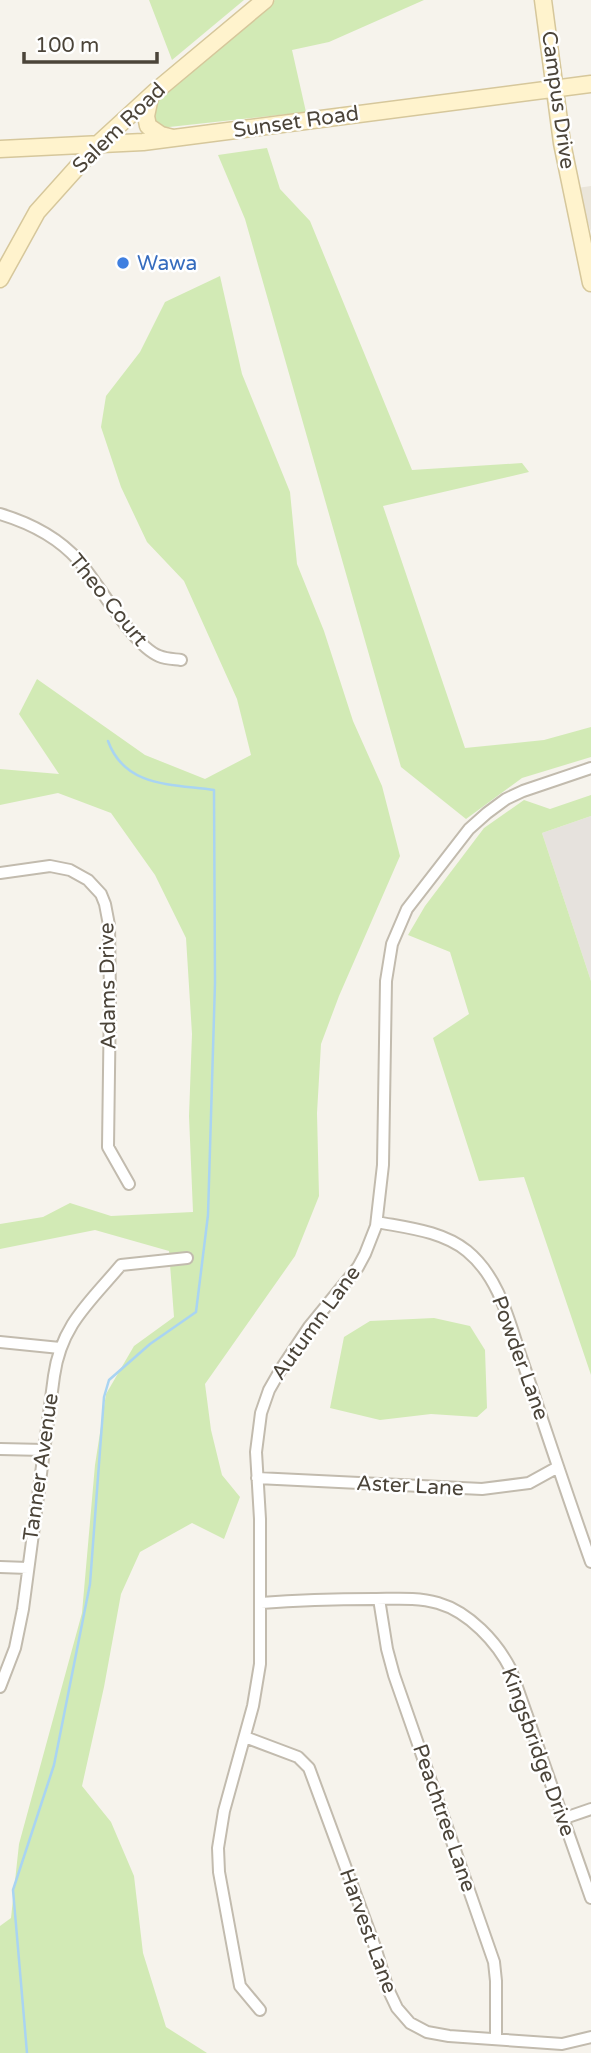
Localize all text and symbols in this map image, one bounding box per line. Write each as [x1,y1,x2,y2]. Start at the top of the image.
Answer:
scale bar [24,21,158,65]
street label: Campus Drive [536,29,580,171]
text: 100 m [35,33,99,58]
street label: Salem Road [67,78,171,178]
street label: Sunset Road [232,101,360,143]
place label: Wawa [137,251,197,276]
marker: Wawa [115,255,131,271]
street label: Theo Court [63,549,153,651]
street label: Adams Drive [94,922,122,1050]
street label: Autumn Lane [266,1261,366,1385]
street label: Powder Lane [486,1293,554,1424]
street label: Tanner Avenue [18,1391,64,1543]
street label: Aster Lane [356,1471,464,1501]
street label: Kingsbridge Drive [496,1664,580,1840]
street label: Peachtree Lane [407,1741,481,1895]
street label: Harvest Lane [334,1865,402,1997]

